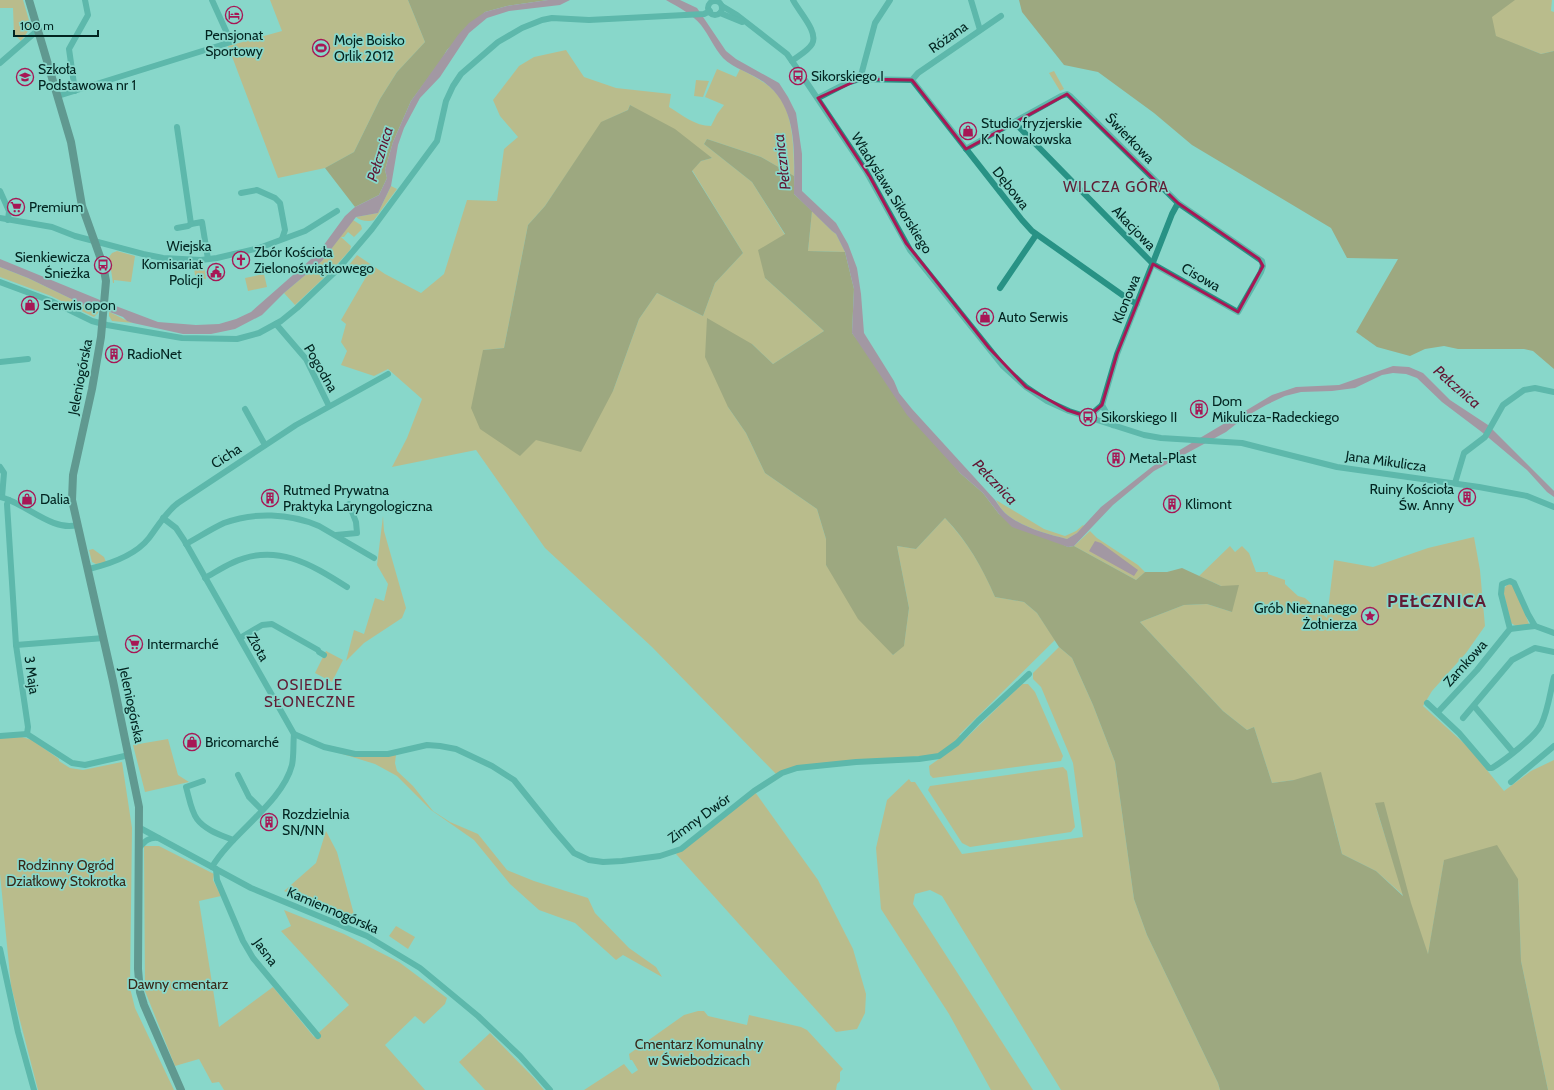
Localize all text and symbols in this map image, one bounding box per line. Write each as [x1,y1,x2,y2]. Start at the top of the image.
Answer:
hotel icon: Pensjonat Sportowy [224,5,244,25]
scale bar [14,12,98,38]
street label: Różana [925,17,971,57]
text: 100 m [20,18,54,33]
place label: Pensjonat Sportowy [205,26,263,60]
place label: Moje Boisko Orlik 2012 [334,31,405,65]
sports icon: Moje Boisko Orlik 2012 [311,38,331,58]
place label: Szkoła Podstawowa nr 1 [38,60,136,94]
bus stop icon: Sikorskiego I [788,66,808,86]
school or university icon: Szkoła Podstawowa nr 1 [15,67,35,87]
place label: Sikorskiego I [811,67,884,85]
street label: Świerkowa [1102,109,1159,167]
place label: Studio fryzjerskie K. Nowakowska [981,114,1082,148]
shop icon: Studio fryzjerskie K. Nowakowska [958,121,978,141]
water label: Pełcznica [363,124,397,184]
street label: Władysława Sikorskiego [847,129,937,257]
water label: Pełcznica [770,133,794,191]
street label: Dębowa [989,163,1034,213]
district label: WILCZA GÓRA [1063,177,1169,196]
supermarket icon: Premium [6,197,26,217]
place label: Premium [29,198,83,216]
street label: Akacjowa [1108,202,1160,254]
street label: Wiejska [167,237,212,255]
place label: Zbór Kościoła Zielonoświątkowego [254,243,374,277]
place label: Sienkiewicza Śnieżka [15,248,90,282]
church icon: Zbór Kościoła Zielonoświątkowego [231,250,251,270]
bus stop icon: Sienkiewicza Śnieżka [93,255,113,275]
place label: Komisariat Policji [141,255,203,289]
street label: Cisowa [1178,259,1224,295]
public building icon: Komisariat Policji [206,262,226,282]
street label: Klonowa [1108,272,1144,326]
shop icon: Serwis opon [20,295,40,315]
place label: Serwis opon [43,296,116,314]
shop icon: Auto Serwis [975,307,995,327]
place label: Auto Serwis [998,308,1068,326]
street label: Jeleniogórska [64,337,96,418]
street label: Pogodna [300,341,342,395]
building icon: RadioNet [104,344,124,364]
place label: RadioNet [127,345,182,363]
water label: Pełcznica [1430,362,1484,412]
place label: Dom Mikulicza-Radeckiego [1212,392,1339,426]
building icon: Dom Mikulicza-Radeckiego [1189,399,1209,419]
bus stop icon: Sikorskiego II [1078,407,1098,427]
place label: Sikorskiego II [1101,408,1177,426]
street label: Cicha [207,439,245,472]
street label: Jana Mikulicza [1343,446,1428,476]
building icon: Metal-Plast [1106,448,1126,468]
place label: Metal-Plast [1129,449,1197,467]
water label: Pełcznica [969,455,1021,509]
place label: Ruiny Kościoła Św. Anny [1370,480,1454,514]
place label: Rutmed Prywatna Praktyka Laryngologiczna [283,481,433,515]
building icon: Ruiny Kościoła Św. Anny [1457,487,1477,507]
building icon: Rutmed Prywatna Praktyka Laryngologiczna [260,488,280,508]
shop icon: Dalia [17,489,37,509]
place label: Dalia [40,490,70,508]
building icon: Klimont [1162,494,1182,514]
place label: Klimont [1185,495,1232,513]
district label: PEŁCZNICA [1387,590,1487,612]
place label: Grób Nieznanego Żołnierza [1254,599,1357,633]
place icon: Grób Nieznanego Żołnierza [1360,606,1380,626]
street label: Złota [243,629,273,665]
supermarket icon: Intermarché [124,634,144,654]
place label: Intermarché [147,635,219,653]
street label: Zamkowa [1439,636,1491,690]
street label: 3 Maja [20,655,44,696]
street label: Jeleniogórska [115,664,149,745]
district label: OSIEDLE SŁONECZNE [264,676,356,711]
shop icon: Bricomarché [182,732,202,752]
place label: Bricomarché [205,733,279,751]
street label: Zimny Dwór [664,789,734,847]
place label: Rozdzielnia SN/NN [282,805,350,839]
building icon: Rozdzielnia SN/NN [259,812,279,832]
park label: Rodzinny Ogród Działkowy Stokrotka [6,856,126,890]
street label: Kamiennogórska [284,883,382,938]
street label: Jasna [249,934,282,970]
park label: Dawny cmentarz [128,975,229,993]
park label: Cmentarz Komunalny w Świebodzicach [635,1035,763,1069]

